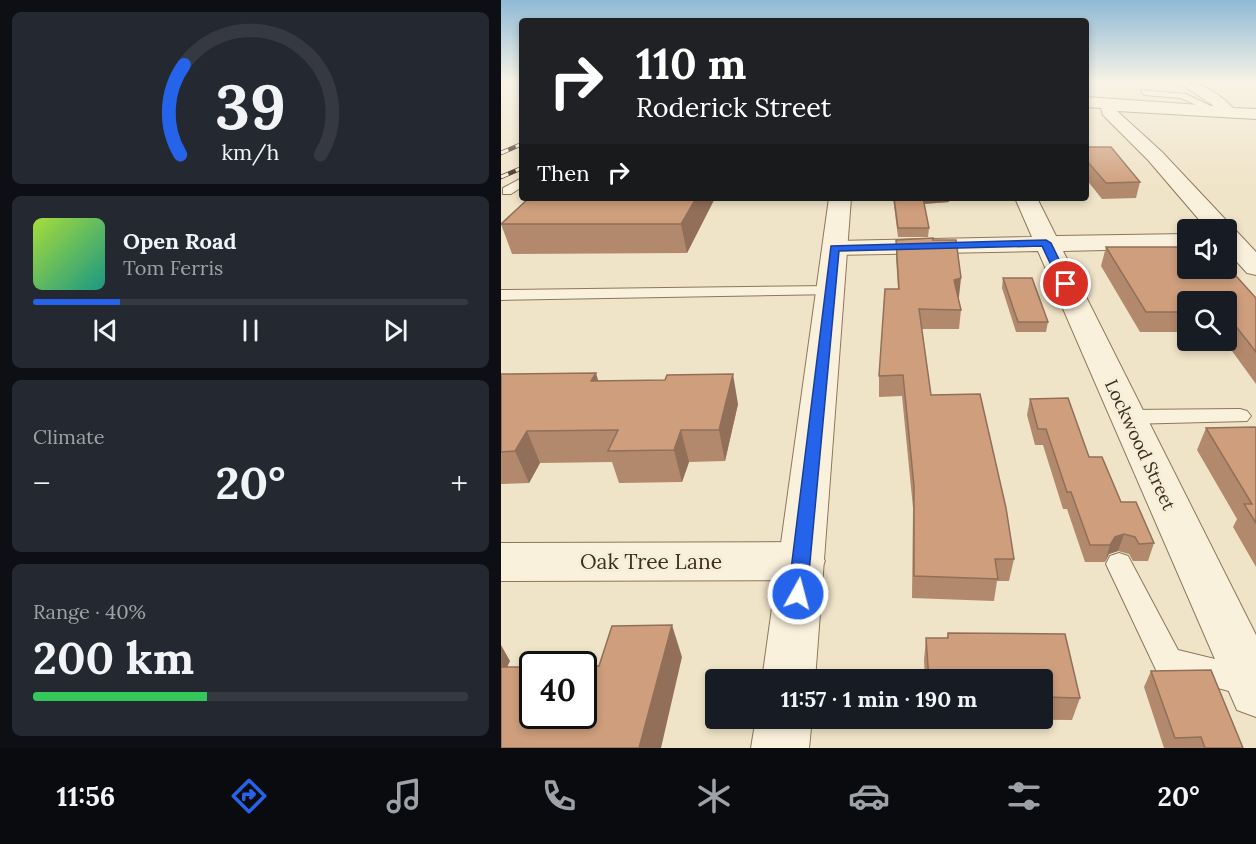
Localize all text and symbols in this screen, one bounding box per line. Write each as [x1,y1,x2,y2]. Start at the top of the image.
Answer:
text: 110 m [636,37,747,91]
icon: right [537,42,615,120]
text: 39 [215,66,286,146]
text: Roderick Street [636,90,831,124]
text: km/h [222,138,280,166]
icon: right [602,156,635,189]
text: Then [537,159,590,187]
map controls [1177,219,1237,351]
button: sound [1177,219,1237,279]
text: Open Road [123,227,237,255]
text: Tom Ferris [123,255,223,280]
pin [1040,258,1091,309]
icon: arrive [1049,267,1082,300]
button: search [1177,291,1237,351]
icon: previous [89,314,122,347]
icon: pause [234,314,267,347]
icon: next [379,314,412,347]
street label: Lockwood Street [1100,376,1181,514]
text: Climate [33,424,105,449]
text: 20° [216,454,285,511]
text: − [33,462,51,504]
text: + [450,462,468,504]
street label: Oak Tree Lane [580,548,722,575]
position arrow [766,562,830,626]
text: Range · 40% [33,599,146,624]
text: 200 km [33,629,194,686]
speed limit sign: 40 [519,651,597,729]
text: 11:57 · 1 min · 190 m [781,685,977,713]
icon: directions [228,775,270,817]
icon: music [383,775,425,817]
icon: phone [538,775,580,817]
icon: climate [693,775,735,817]
icon: car [848,775,890,817]
icon: filters [1003,775,1045,817]
text: 11:56 [56,779,115,813]
text: 20° [1158,779,1199,813]

